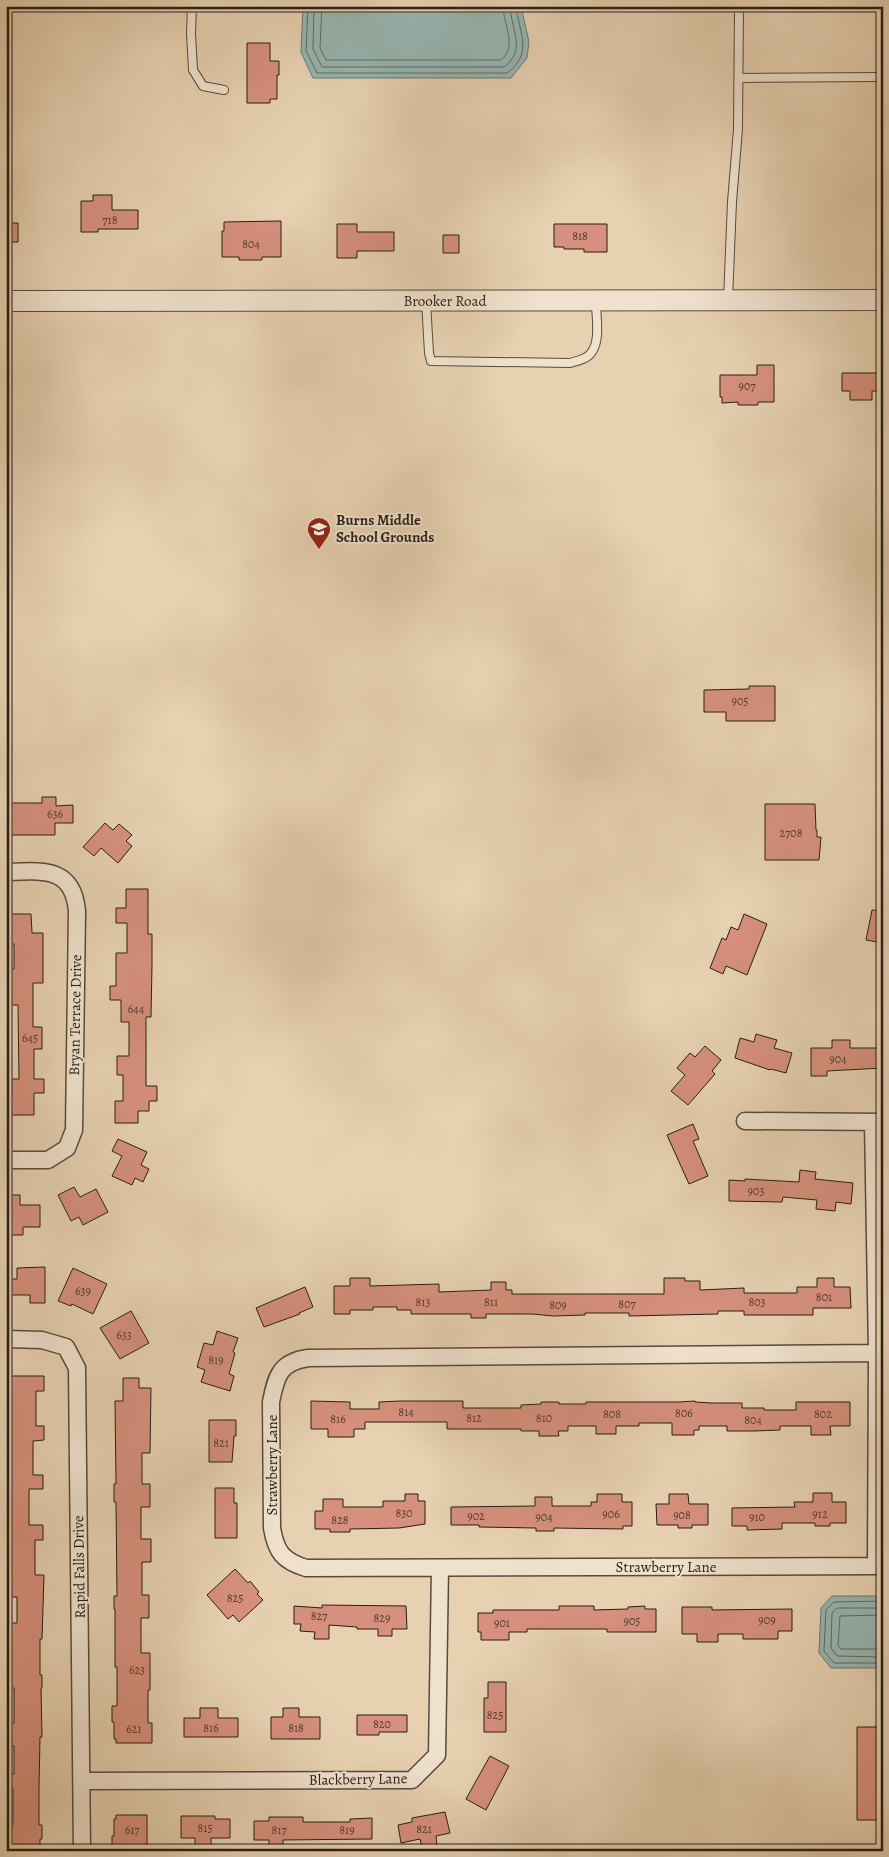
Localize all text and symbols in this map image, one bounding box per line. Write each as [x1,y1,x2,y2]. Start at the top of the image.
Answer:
house number: 718 [103,212,118,228]
house number: 818 [572,228,588,244]
house number: 804 [242,236,260,252]
street label: Brooker Road [403,291,488,311]
house number: 907 [739,378,756,394]
place label: Burns Middle School Grounds [336,510,435,547]
school or university icon: Burns Middle School Grounds [306,516,332,550]
house number: 905 [731,693,749,709]
house number: 636 [47,806,63,822]
house number: 2708 [780,825,803,841]
street label: Bryan Terrace Drive [64,954,86,1076]
house number: 644 [128,1001,145,1017]
house number: 645 [22,1030,38,1046]
house number: 904 [829,1051,847,1067]
house number: 903 [748,1183,764,1199]
house number: 639 [75,1283,91,1299]
house number: 801 [816,1289,832,1305]
house number: 813 [416,1294,430,1310]
house number: 811 [484,1294,498,1310]
house number: 803 [748,1294,766,1310]
house number: 807 [618,1296,637,1312]
house number: 809 [549,1297,567,1313]
house number: 633 [116,1327,132,1343]
house number: 819 [208,1352,224,1368]
house number: 814 [398,1404,414,1420]
house number: 806 [675,1405,693,1421]
house number: 808 [603,1406,621,1422]
house number: 802 [814,1406,832,1422]
house number: 812 [466,1410,482,1426]
house number: 810 [536,1410,552,1426]
house number: 816 [330,1411,346,1427]
house number: 804 [744,1412,762,1428]
street label: Strawberry Lane [262,1414,282,1516]
house number: 821 [213,1435,229,1451]
house number: 830 [395,1505,413,1521]
house number: 906 [602,1506,620,1522]
house number: 912 [812,1506,828,1522]
house number: 908 [673,1507,691,1523]
house number: 902 [467,1508,485,1524]
house number: 904 [535,1509,553,1525]
house number: 910 [749,1509,765,1525]
house number: 828 [331,1512,349,1528]
street label: Rapid Falls Drive [68,1515,90,1619]
street label: Strawberry Lane [615,1557,717,1577]
house number: 825 [227,1590,243,1606]
house number: 827 [311,1608,328,1624]
house number: 829 [374,1610,390,1626]
house number: 909 [758,1612,776,1628]
house number: 905 [623,1613,641,1629]
house number: 901 [494,1615,510,1631]
house number: 623 [129,1662,145,1678]
house number: 825 [487,1707,503,1723]
house number: 820 [373,1716,391,1732]
house number: 816 [203,1720,219,1736]
house number: 818 [288,1720,304,1736]
house number: 621 [126,1721,142,1737]
street label: Blackberry Lane [308,1768,408,1790]
house number: 815 [197,1820,213,1836]
house number: 821 [416,1821,432,1837]
house number: 617 [125,1822,140,1838]
house number: 817 [272,1822,287,1838]
house number: 819 [339,1822,355,1838]

